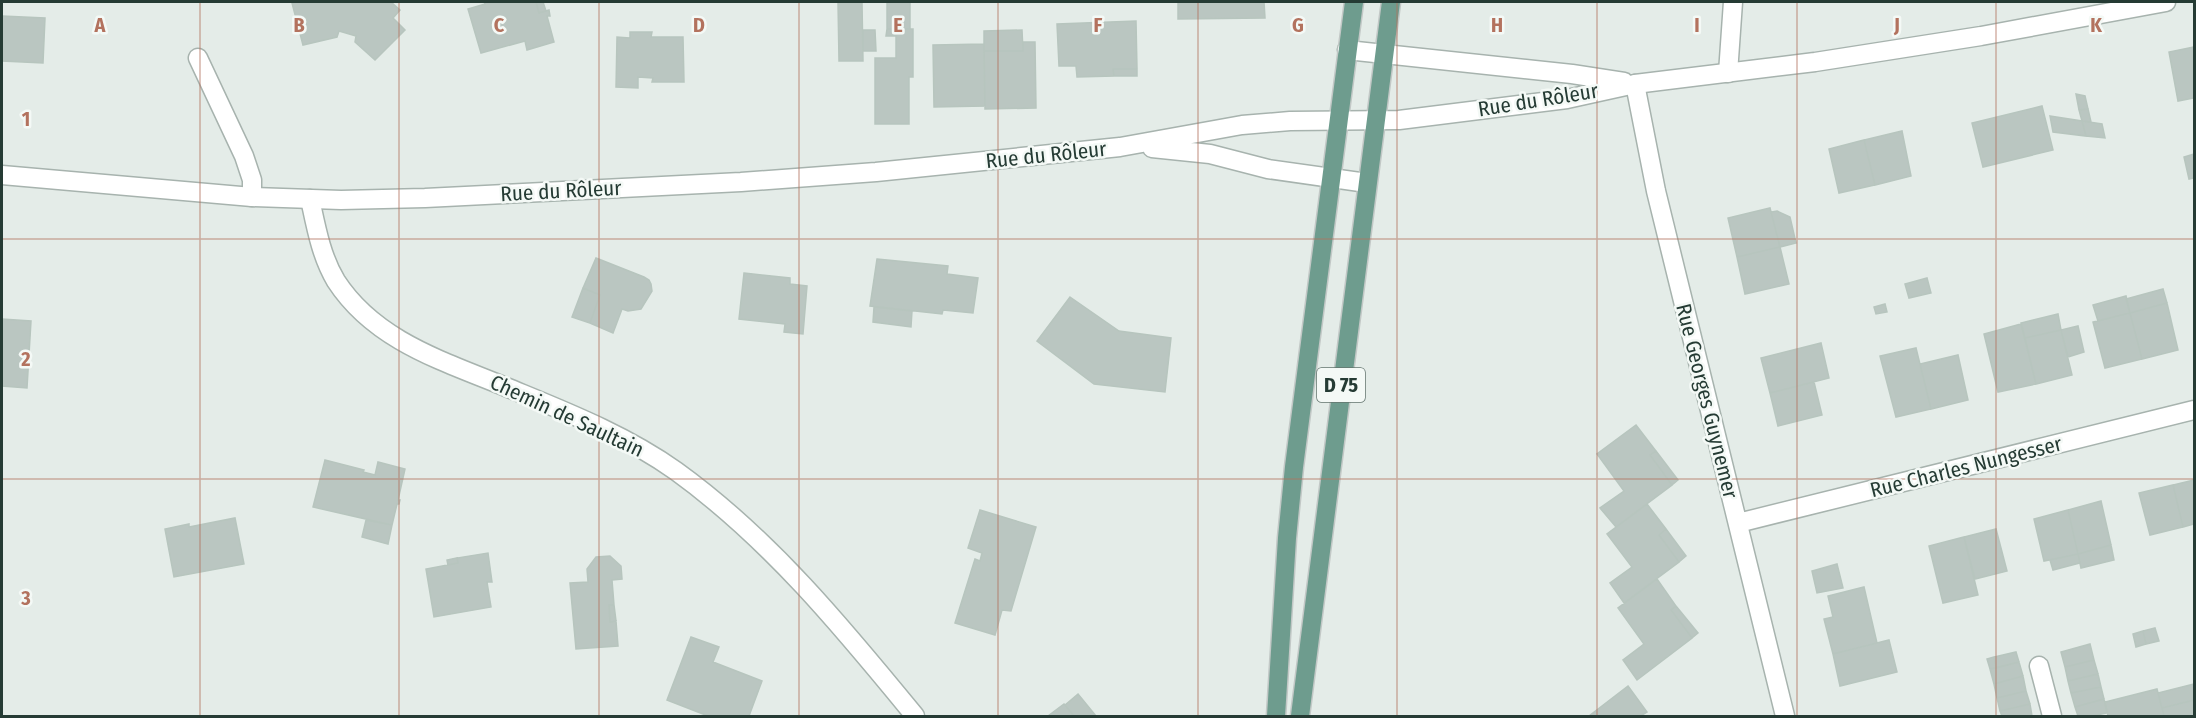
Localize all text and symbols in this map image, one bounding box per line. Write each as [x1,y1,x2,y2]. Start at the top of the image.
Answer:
text: A [94,13,107,37]
text: B [293,13,305,37]
text: C [494,13,505,37]
text: D [693,13,705,37]
text: E [893,13,903,37]
text: F [1094,13,1103,37]
text: G [1292,13,1304,37]
text: H [1491,13,1503,37]
text: I [1694,13,1700,37]
text: J [1893,13,1900,37]
text: K [2090,13,2102,37]
street label: Rue du Rôleur [1476,78,1601,122]
text: 1 [22,107,30,131]
street label: Rue du Rôleur [984,136,1108,174]
street label: Rue du Rôleur [500,175,623,207]
street label: Rue Georges Guynemer [1670,301,1744,502]
text: 2 [20,347,31,371]
road number: D 75 [1317,368,1365,402]
street label: Chemin de Saultain [486,369,648,463]
street label: Rue Charles Nungesser [1867,430,2065,503]
text: 3 [20,586,31,610]

